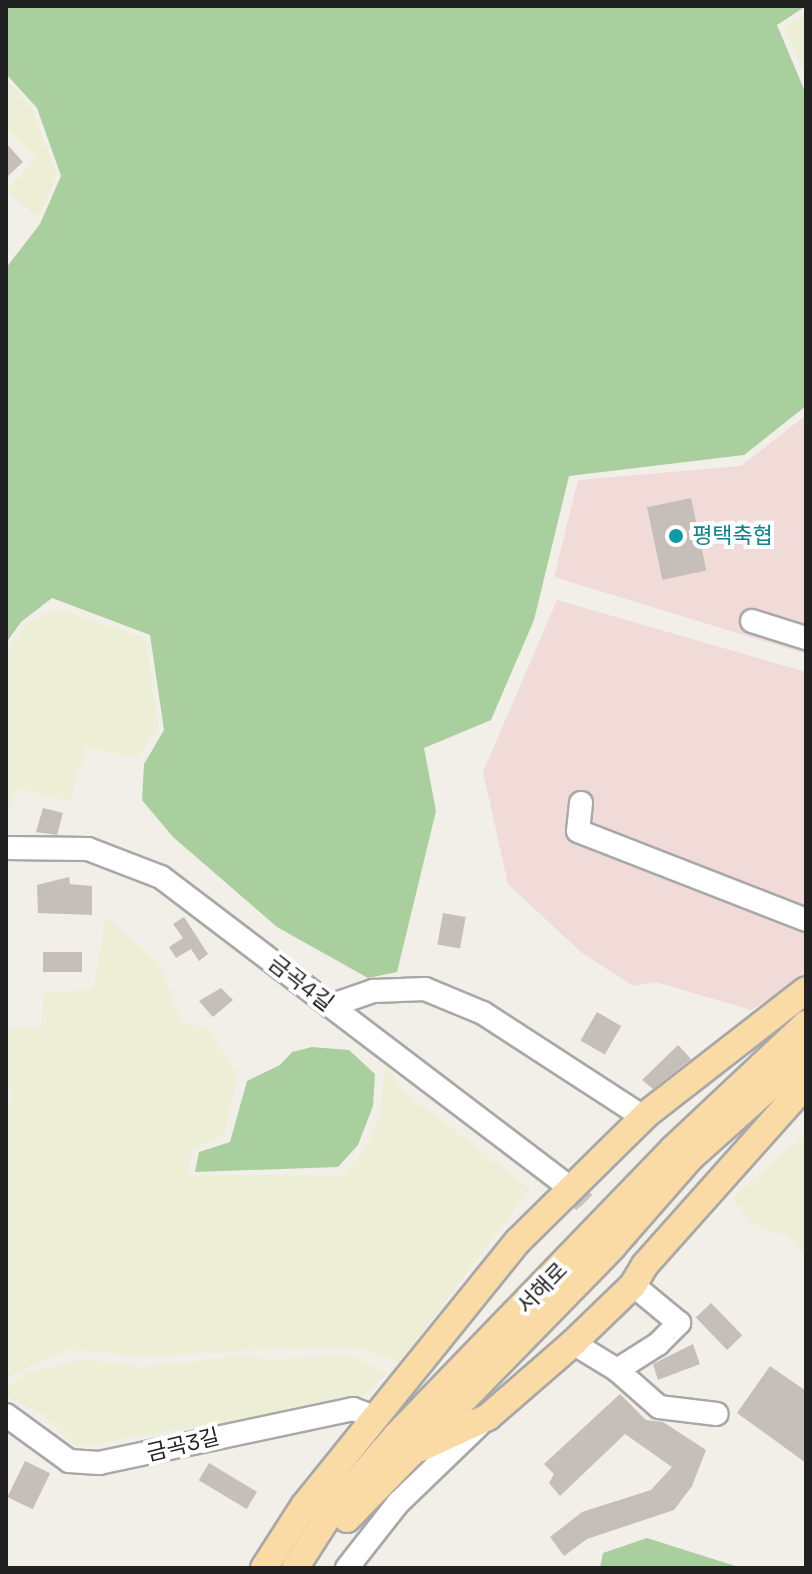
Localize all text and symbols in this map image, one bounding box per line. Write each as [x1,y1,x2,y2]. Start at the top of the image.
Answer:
place label: 평택축협 [692,523,773,549]
marker: 평택축협 [667,527,685,545]
street label: 금곡4길 [264,950,338,1016]
street label: 서해로 [511,1257,573,1319]
street label: 금곡3길 [144,1423,222,1467]

